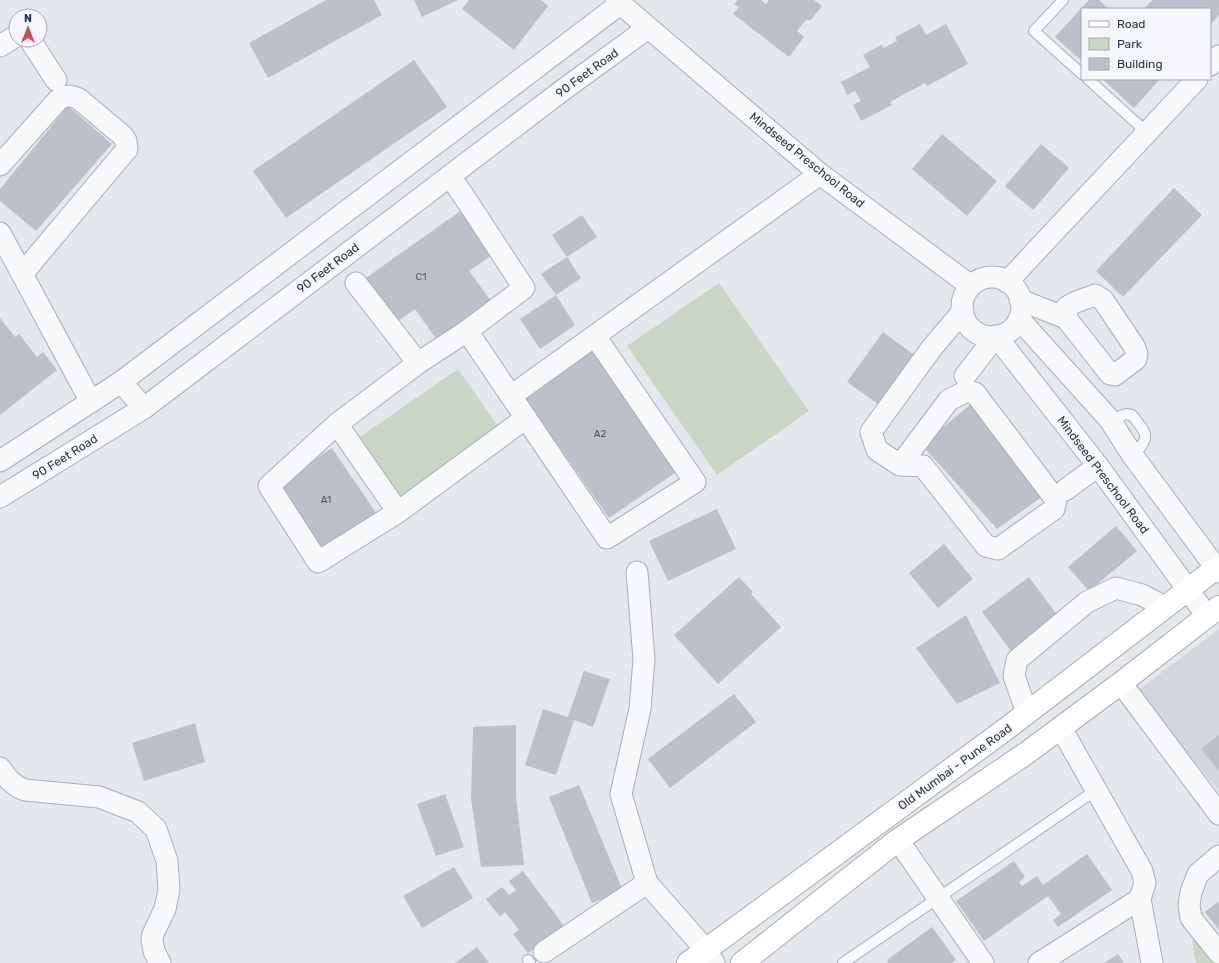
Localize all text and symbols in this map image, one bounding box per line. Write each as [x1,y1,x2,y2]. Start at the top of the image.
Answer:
north arrow [8,8,48,48]
legend [1081,8,1211,80]
text: N [24,12,32,25]
text: Road [1117,17,1145,31]
text: Park [1117,37,1143,51]
street label: 90 Feet Road [553,46,621,100]
text: Building [1117,57,1163,71]
street label: Mindseed Preschool Road [747,109,867,211]
street label: 90 Feet Road [294,240,362,296]
house number: C1 [416,271,426,283]
street label: Mindseed Preschool Road [1054,413,1152,537]
house number: A2 [594,428,606,440]
street label: 90 Feet Road [30,431,100,483]
house number: A1 [321,494,331,506]
street label: Old Mumbai - Pune Road [895,721,1015,813]

